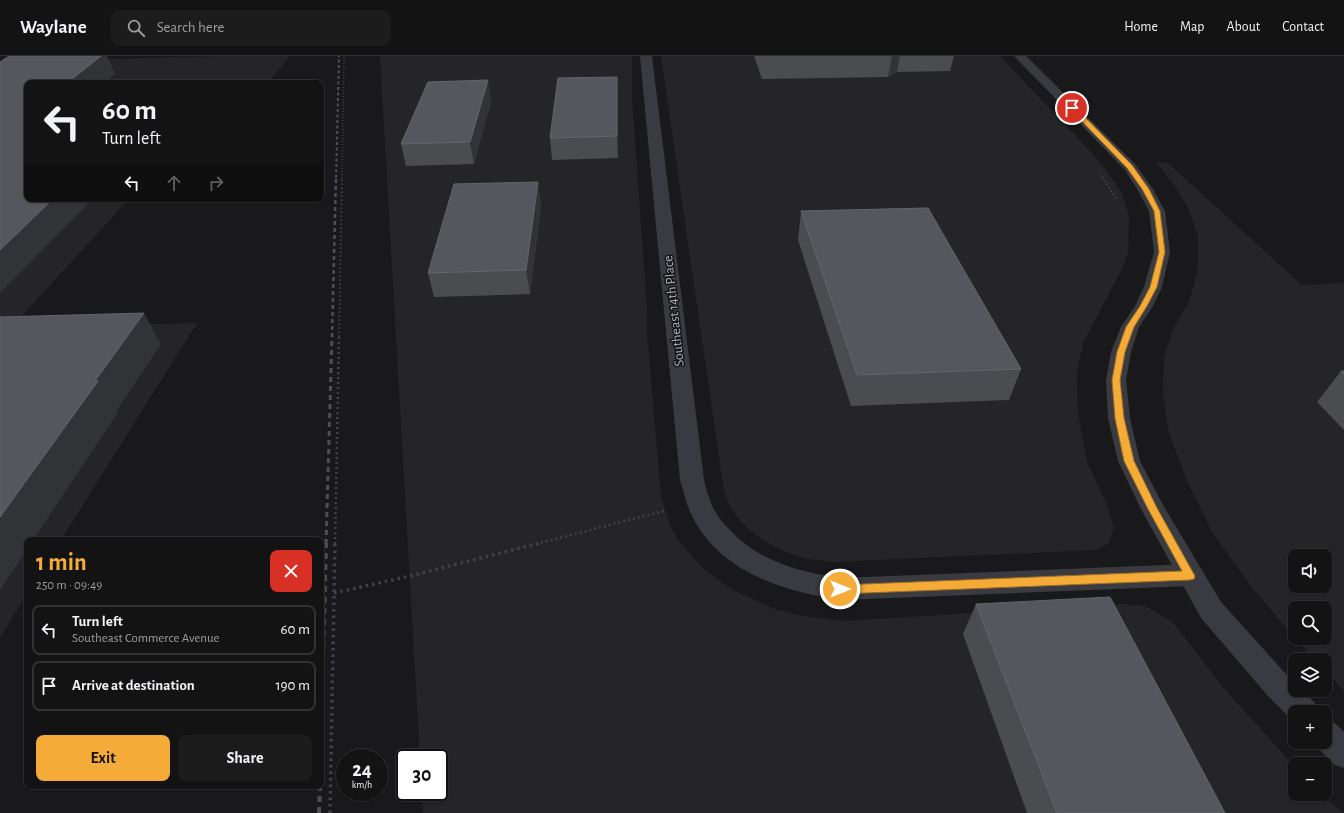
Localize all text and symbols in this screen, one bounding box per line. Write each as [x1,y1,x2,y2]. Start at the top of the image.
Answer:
search box [111,10,391,46]
icon: search [125,17,147,39]
text: Waylane [20,18,87,37]
text: Search here [157,20,224,35]
text: Home [1124,20,1158,34]
text: Map [1180,20,1204,34]
text: About [1226,20,1260,34]
text: Contact [1282,20,1324,34]
pin [1055,91,1089,125]
icon: left [36,96,88,148]
text: 60 m [102,97,157,125]
icon: arrive [1061,97,1083,119]
text: Turn left [102,130,161,148]
icon: left [121,172,143,194]
icon: ahead [163,172,185,194]
icon: right [205,172,227,194]
street label: Southeast 14th Place [661,255,687,367]
map controls [1288,549,1332,801]
button: sound [1288,549,1332,593]
button: close [270,550,312,592]
text: 1 min [36,551,87,575]
position arrow [819,568,861,610]
text: 250 m · 09:49 [36,579,102,592]
button: search [1288,601,1332,645]
text: Turn left [72,614,123,629]
icon: left [38,619,60,641]
text: 60 m [281,622,310,637]
text: Southeast Commerce Avenue [72,632,220,645]
button: layers [1288,653,1332,697]
icon: arrive [38,675,60,697]
text: Arrive at destination [72,678,195,693]
text: 190 m [275,678,310,693]
button: + [1288,705,1332,749]
button: Exit [36,735,170,781]
button: Share [178,735,312,781]
speed limit sign: 30 [396,749,448,801]
button: − [1288,757,1332,801]
text: 24 [352,760,372,780]
text: km/h [352,780,372,790]

